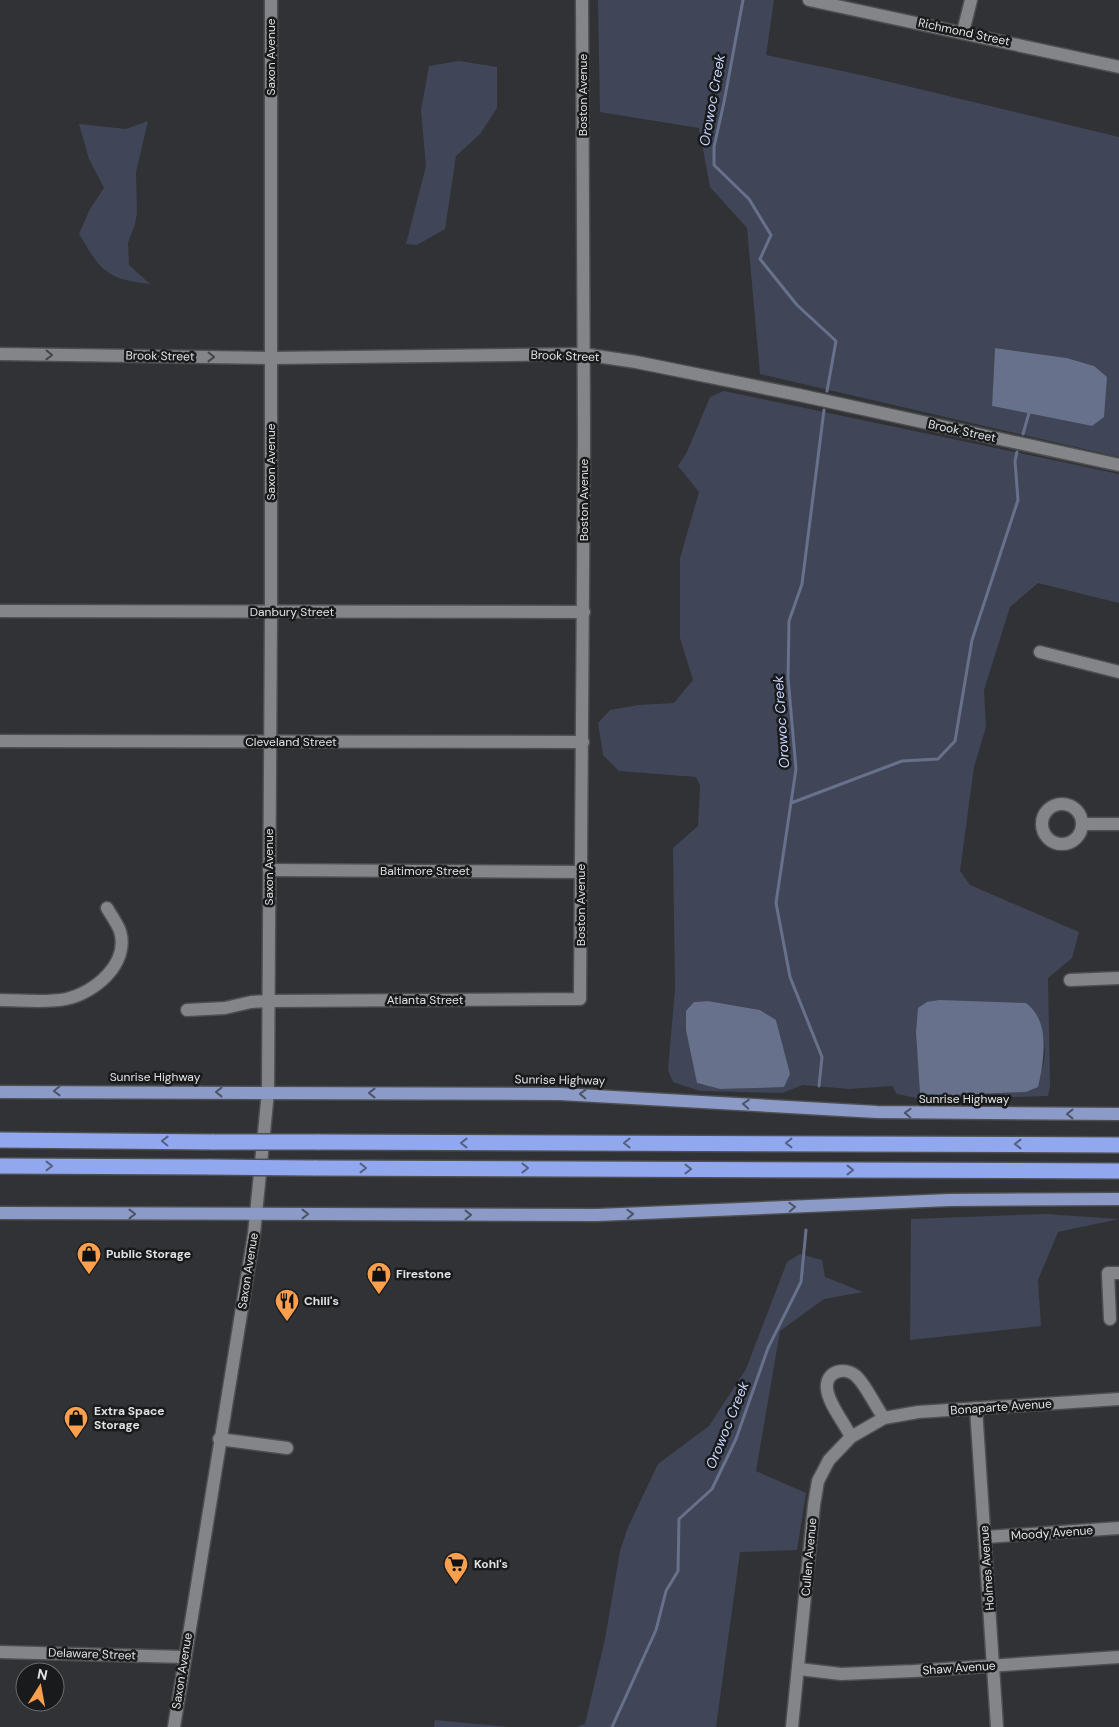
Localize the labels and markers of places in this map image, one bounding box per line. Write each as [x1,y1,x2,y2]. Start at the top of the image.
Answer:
shop icon: Public Storage [76,1241,102,1275]
place label: Public Storage [106,1246,191,1262]
shop icon: Firestone [366,1261,392,1295]
place label: Firestone [396,1266,451,1282]
restaurant icon: Chili's [274,1288,300,1322]
place label: Chili's [304,1293,339,1309]
place label: Extra Space Storage [94,1403,164,1433]
shop icon: Extra Space Storage [63,1405,89,1439]
supermarket icon: Kohl's [443,1551,469,1585]
place label: Kohl's [474,1556,508,1572]

